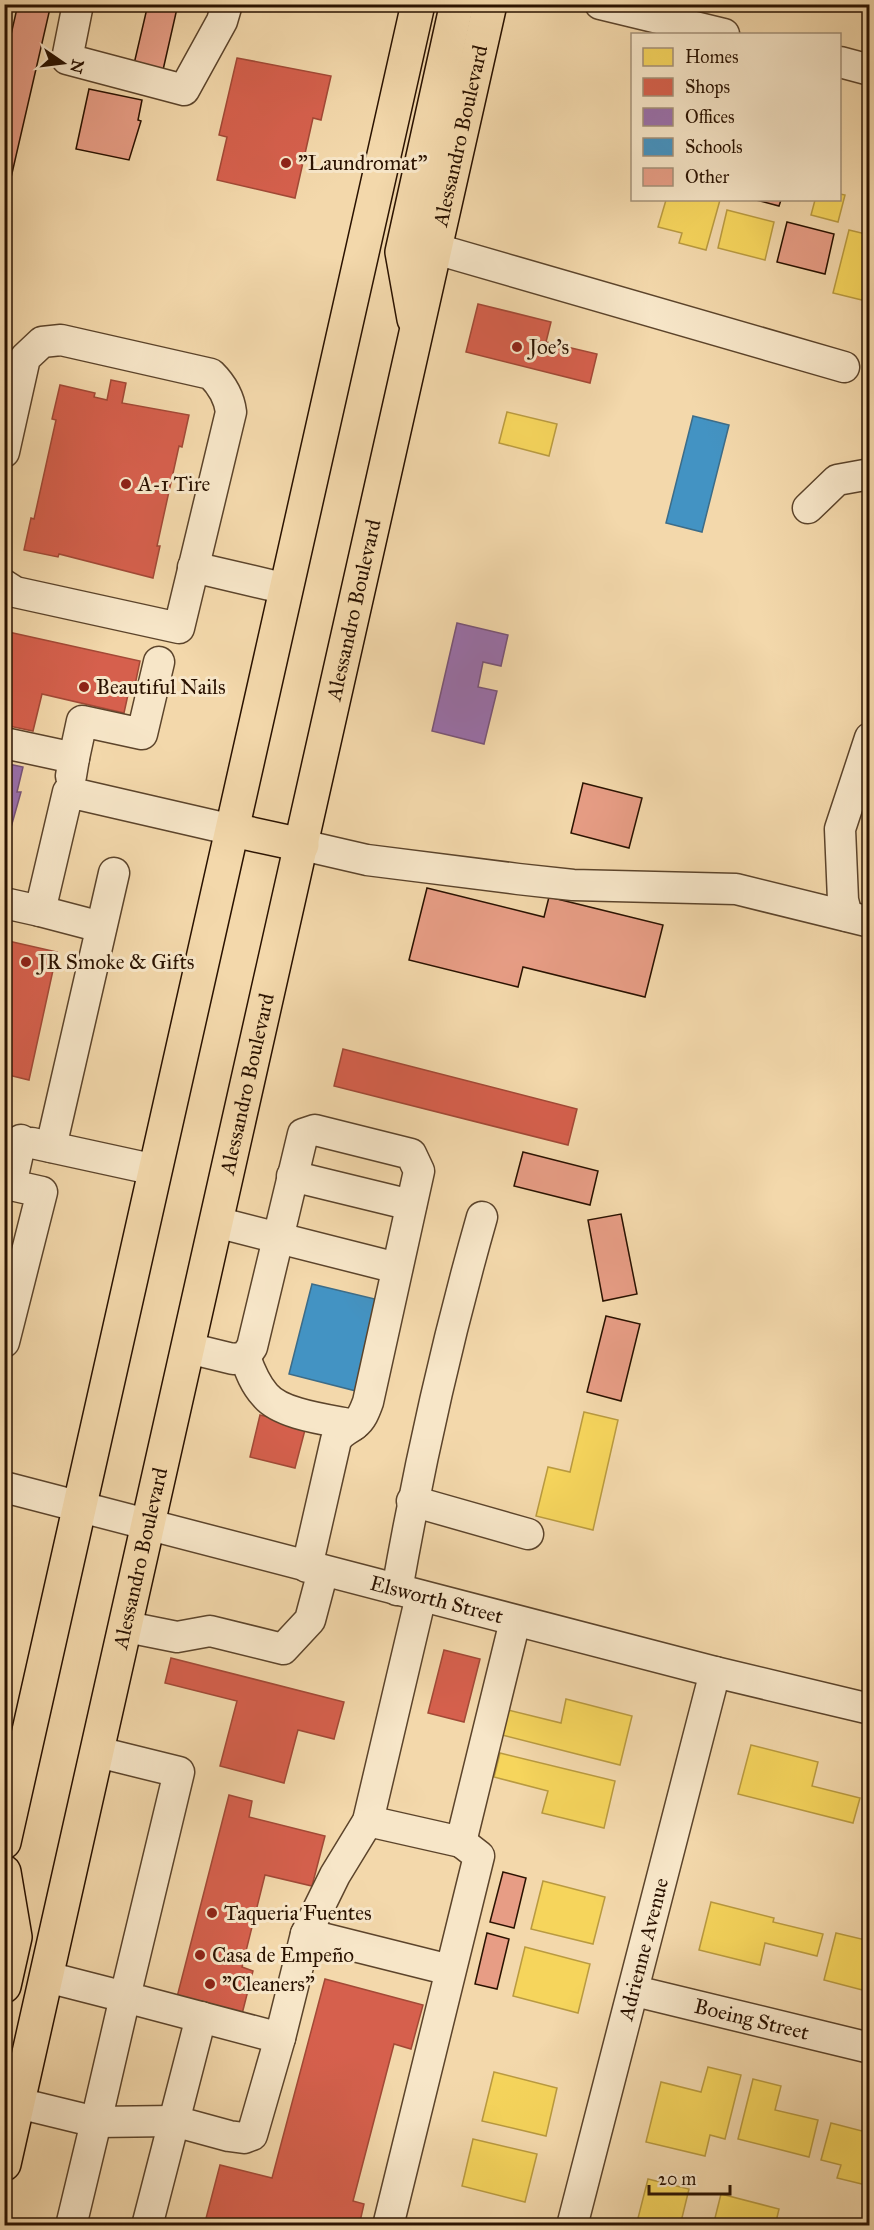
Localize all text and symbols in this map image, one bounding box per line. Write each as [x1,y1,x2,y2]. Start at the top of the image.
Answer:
north arrow [33,33,93,93]
legend [631,33,841,201]
street label: Alessandro Boulevard [427,42,493,230]
text: Homes [685,46,739,68]
text: N [66,58,88,76]
text: Shops [685,76,730,98]
text: Offices [685,106,735,128]
text: Schools [685,136,743,158]
place label: "Laundromat" [298,150,428,176]
marker: "Laundromat" [279,156,293,170]
text: Other [685,166,730,188]
place label: Joe's [527,334,569,360]
marker: Joe's [510,340,524,354]
place label: A-1 Tire [137,471,210,497]
marker: A-1 Tire [119,477,133,491]
street label: Alessandro Boulevard [320,516,387,704]
place label: Beautiful Nails [96,674,226,700]
marker: Beautiful Nails [77,680,91,694]
place label: JR Smoke & Gifts [36,949,195,975]
marker: JR Smoke & Gifts [19,955,33,969]
street label: Alessandro Boulevard [214,990,280,1178]
street label: Alessandro Boulevard [107,1465,173,1652]
street label: Elsworth Street [367,1570,506,1629]
street label: Adrienne Avenue [612,1875,674,2024]
place label: Taqueria Fuentes [224,1900,372,1926]
marker: Taqueria Fuentes [205,1906,219,1920]
place label: Casa de Empeño [212,1942,354,1968]
marker: Casa de Empeño [193,1948,207,1962]
place label: "Cleaners" [222,1971,315,1997]
marker: "Cleaners" [203,1977,217,1991]
street label: Boeing Street [692,1993,812,2046]
scale bar [649,2158,730,2196]
text: 20 m [658,2168,696,2190]

